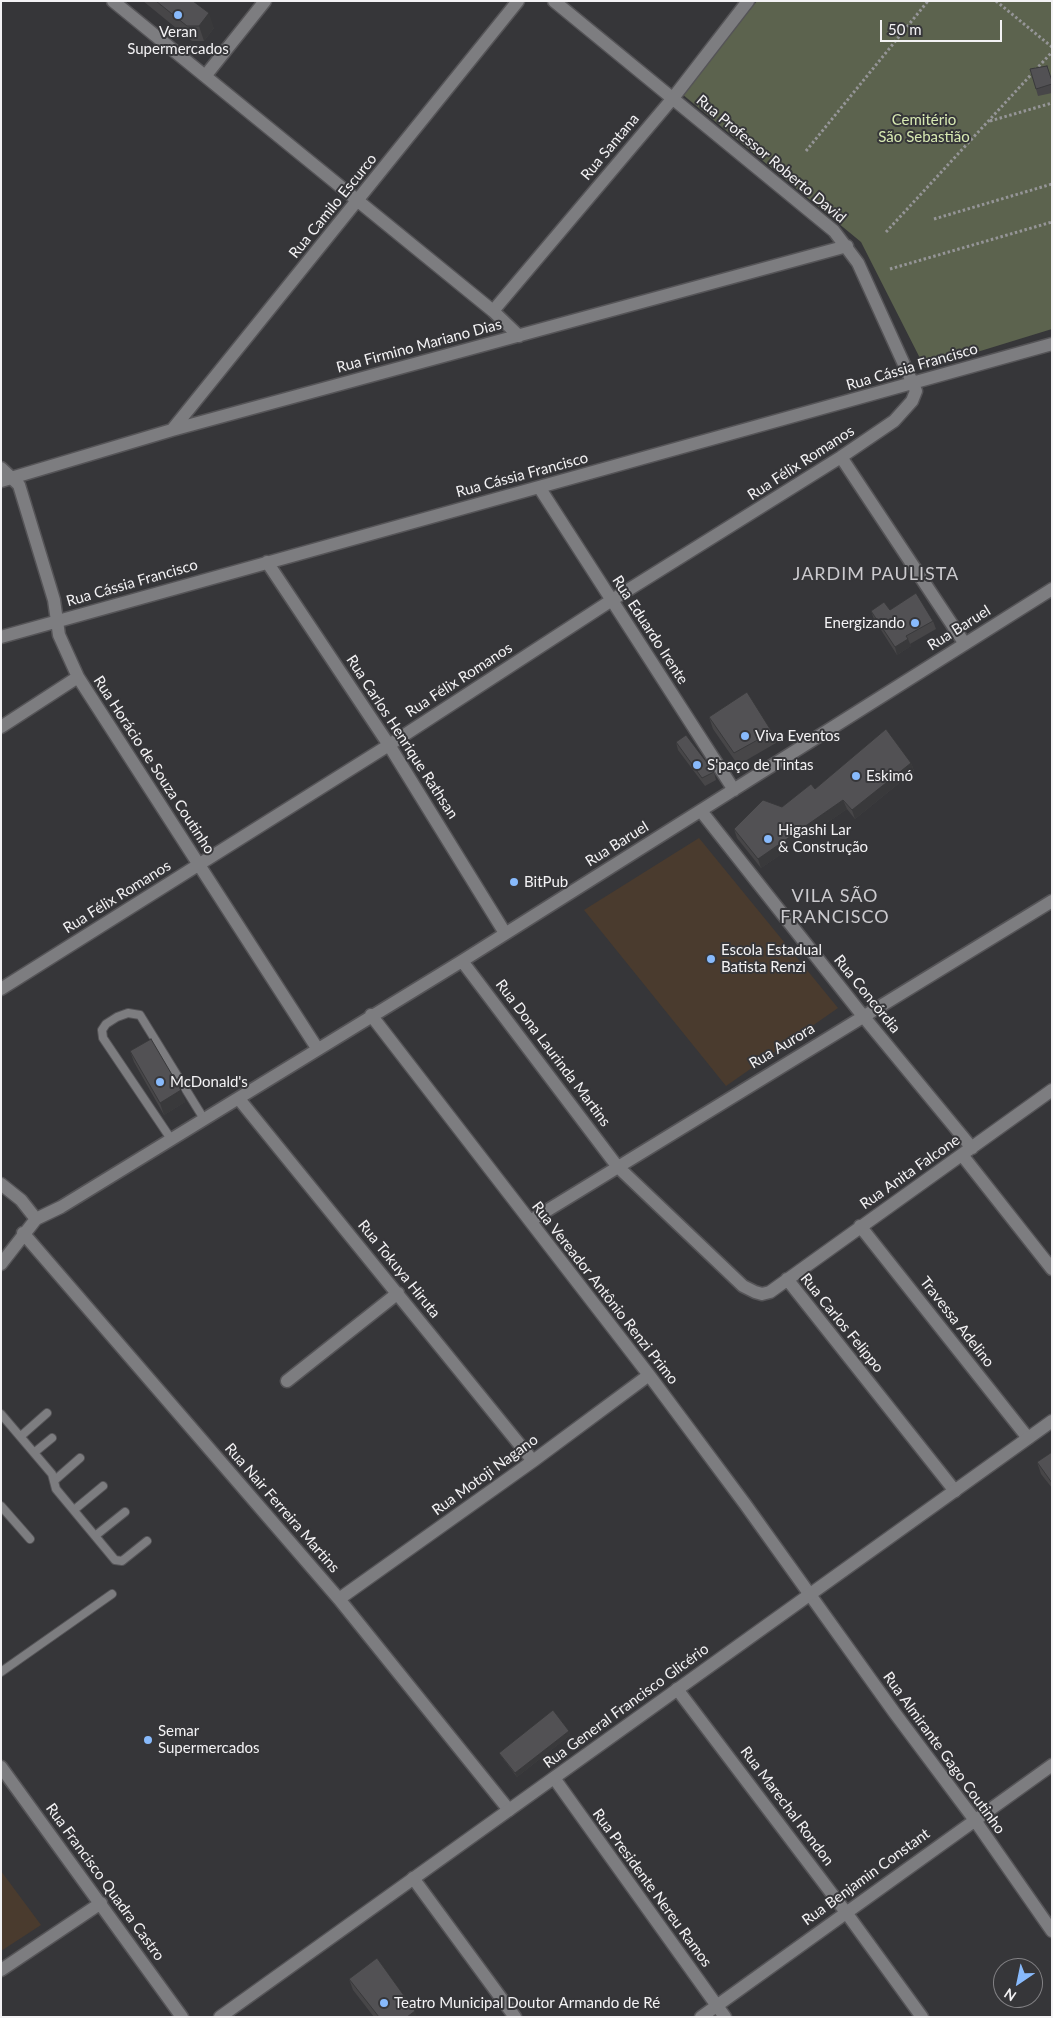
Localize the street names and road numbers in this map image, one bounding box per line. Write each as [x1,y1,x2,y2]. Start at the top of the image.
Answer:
street label: Rua Professor Roberto David [692,91,850,227]
street label: Rua Santana [577,110,643,184]
street label: Rua Camilo Escurco [285,150,381,262]
street label: Rua Firmino Mariano Dias [335,315,503,377]
street label: Rua Cássia Francisco [844,340,980,394]
street label: Rua Félix Romanos [744,422,858,504]
street label: Rua Cássia Francisco [454,449,590,501]
street label: Rua Cássia Francisco [64,556,200,610]
street label: Rua Eduardo Irente [608,572,692,688]
street label: Rua Baruel [924,602,994,654]
street label: Rua Félix Romanos [402,639,516,721]
street label: Rua Carlos Henrique Rathsan [342,652,462,822]
street label: Rua Horácio de Souza Coutinho [90,673,218,857]
street label: Rua Baruel [582,818,652,870]
street label: Rua Félix Romanos [60,857,174,937]
street label: Rua Concórdia [830,951,904,1037]
street label: Rua Dona Laurinda Martins [492,976,614,1130]
street label: Rua Aurora [746,1019,818,1073]
street label: Rua Anita Falcone [857,1131,963,1213]
street label: Rua Vereador Antônio Renzi Primo [528,1198,682,1388]
street label: Rua Tokuya Hiruta [354,1216,444,1322]
street label: Rua Carlos Felippo [797,1270,887,1376]
street label: Travessa Adelino [916,1273,998,1371]
street label: Rua Motoji Nagano [429,1431,541,1519]
street label: Rua Nair Ferreira Martins [221,1440,343,1576]
street label: Rua General Francisco Glicério [540,1640,712,1772]
street label: Rua Almirante Gago Coutinho [879,1668,1009,1838]
street label: Rua Marechal Rondon [736,1743,838,1869]
street label: Rua Francisco Quadra Castro [42,1800,168,1964]
street label: Rua Presidente Nereu Ramos [589,1805,715,1971]
street label: Rua Benjamin Constant [799,1825,933,1929]

